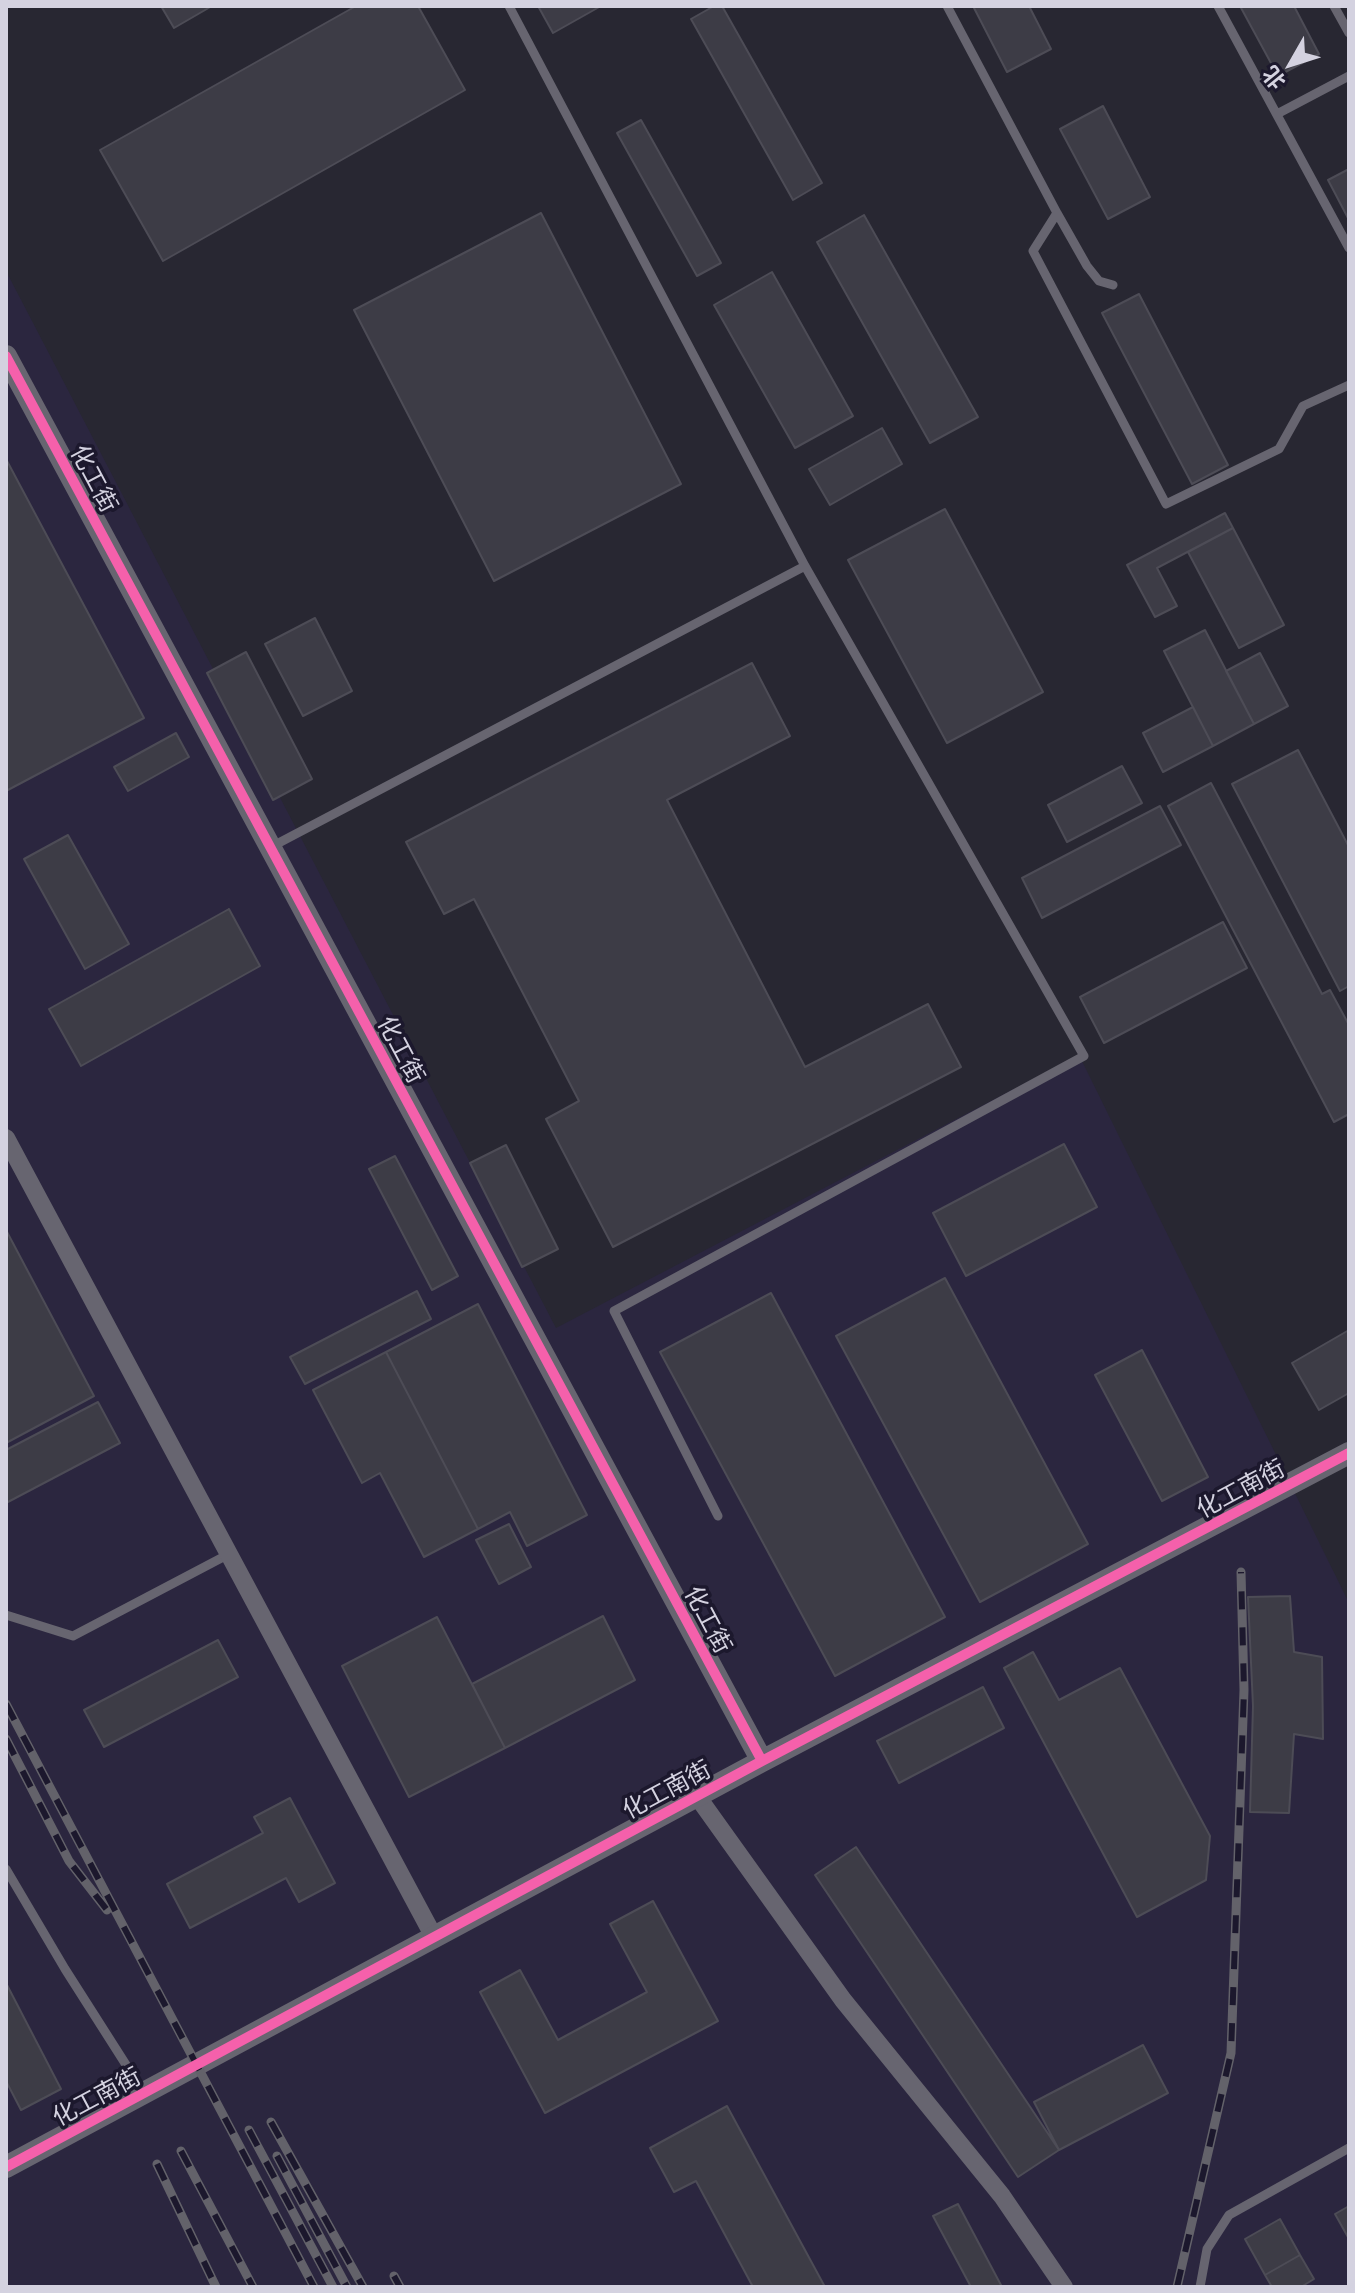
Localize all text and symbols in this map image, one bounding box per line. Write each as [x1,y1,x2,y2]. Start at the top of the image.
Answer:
north arrow [1251,24,1331,104]
text: 北 [1253,60,1292,98]
street label: 化工街 [65,439,125,517]
street label: 化工街 [372,1010,432,1088]
street label: 化工南街 [1191,1453,1289,1523]
street label: 化工街 [679,1580,739,1658]
street label: 化工南街 [617,1754,715,1824]
street label: 化工南街 [47,2061,145,2131]

